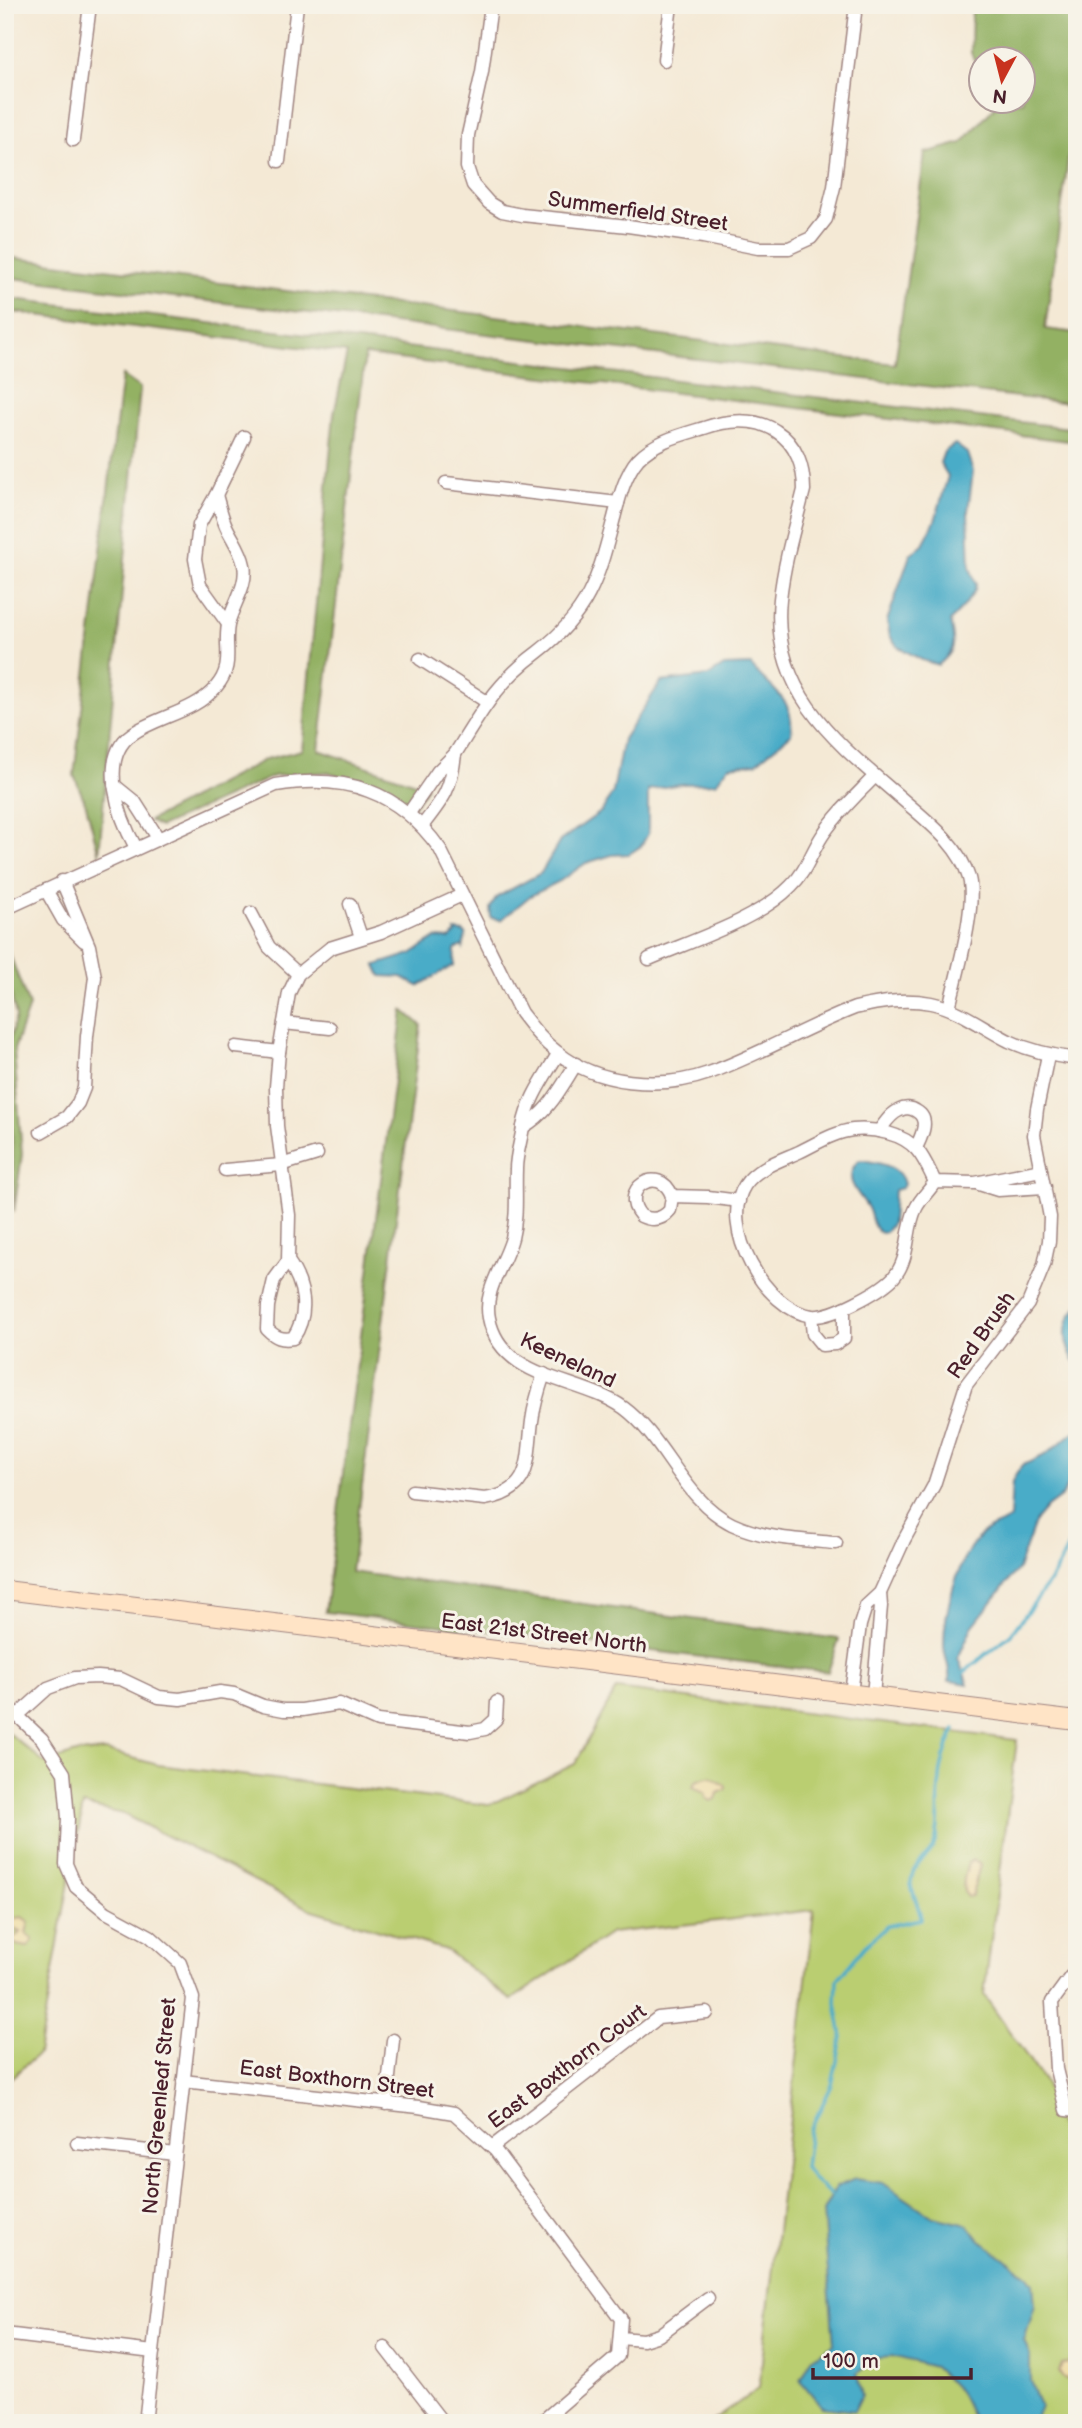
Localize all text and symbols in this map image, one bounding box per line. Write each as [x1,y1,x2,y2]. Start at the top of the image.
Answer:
north arrow [967,46,1036,116]
text: N [992,83,1009,108]
street label: Summerfield Street [546,186,730,237]
street label: Red Brush [942,1287,1021,1384]
street label: Keeneland [516,1327,620,1394]
street label: East 21st Street North [439,1608,648,1659]
street label: North Greenleaf Street [138,1996,181,2215]
street label: East Boxthorn Court [483,1998,652,2134]
street label: East Boxthorn Street [238,2055,436,2104]
scale bar [813,2337,970,2381]
text: 100 m [823,2349,879,2374]

